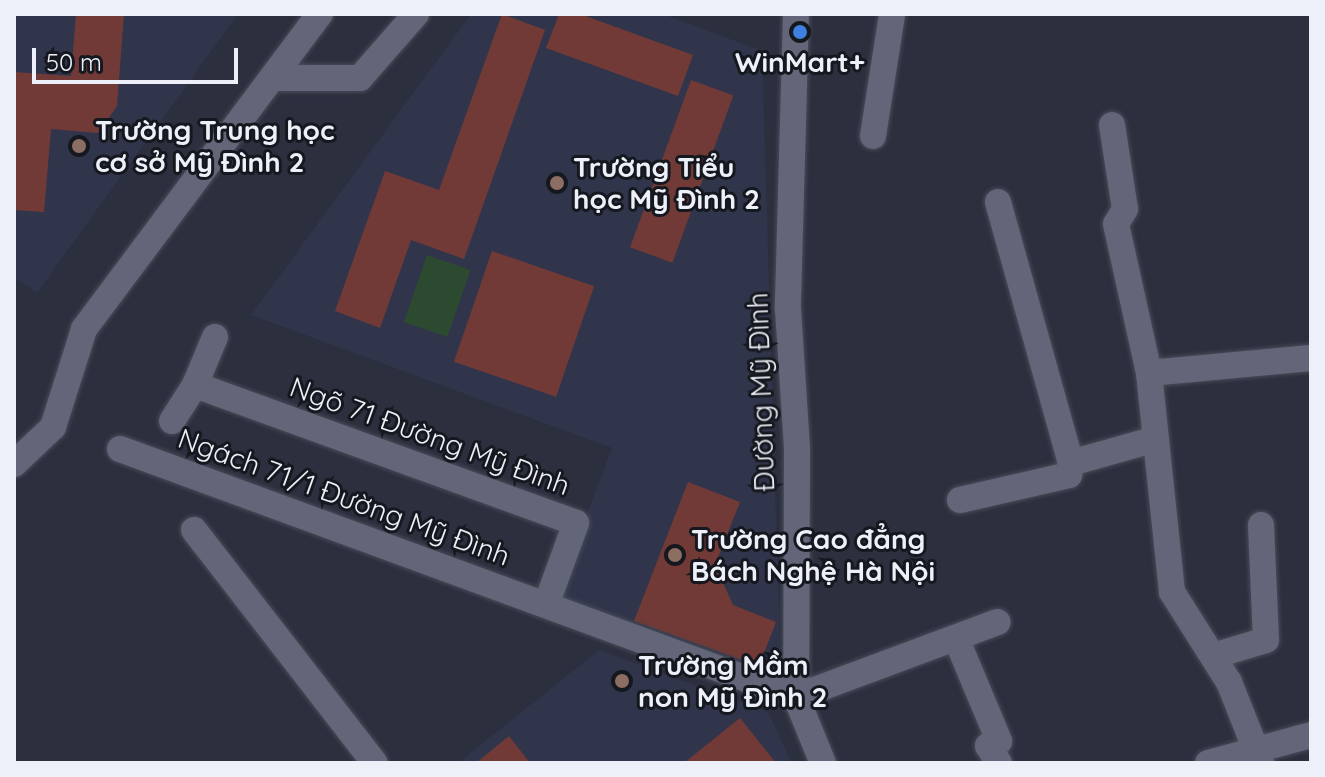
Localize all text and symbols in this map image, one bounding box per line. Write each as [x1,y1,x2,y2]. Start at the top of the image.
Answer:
marker: WinMart+ [791,23,809,41]
scale bar [36,32,242,82]
place label: WinMart+ [735,45,865,79]
text: 50 m [46,47,102,77]
place label: Trường Trung học cơ sở Mỹ Đình 2 [95,113,335,179]
marker: Trường Trung học cơ sở Mỹ Đình 2 [70,137,88,155]
place label: Trường Tiểu học Mỹ Đình 2 [573,150,760,216]
marker: Trường Tiểu học Mỹ Đình 2 [548,174,566,192]
street label: Đường Mỹ Đình [741,292,781,492]
street label: Ngõ 71 Đường Mỹ Đình [286,370,574,502]
street label: Ngách 71/1 Đường Mỹ Đình [174,421,514,573]
place label: Trường Cao đẳng Bách Nghệ Hà Nội [691,522,935,588]
marker: Trường Cao đẳng Bách Nghệ Hà Nội [666,546,684,564]
place label: Trường Mầm non Mỹ Đình 2 [638,648,827,714]
marker: Trường Mầm non Mỹ Đình 2 [613,672,631,690]

